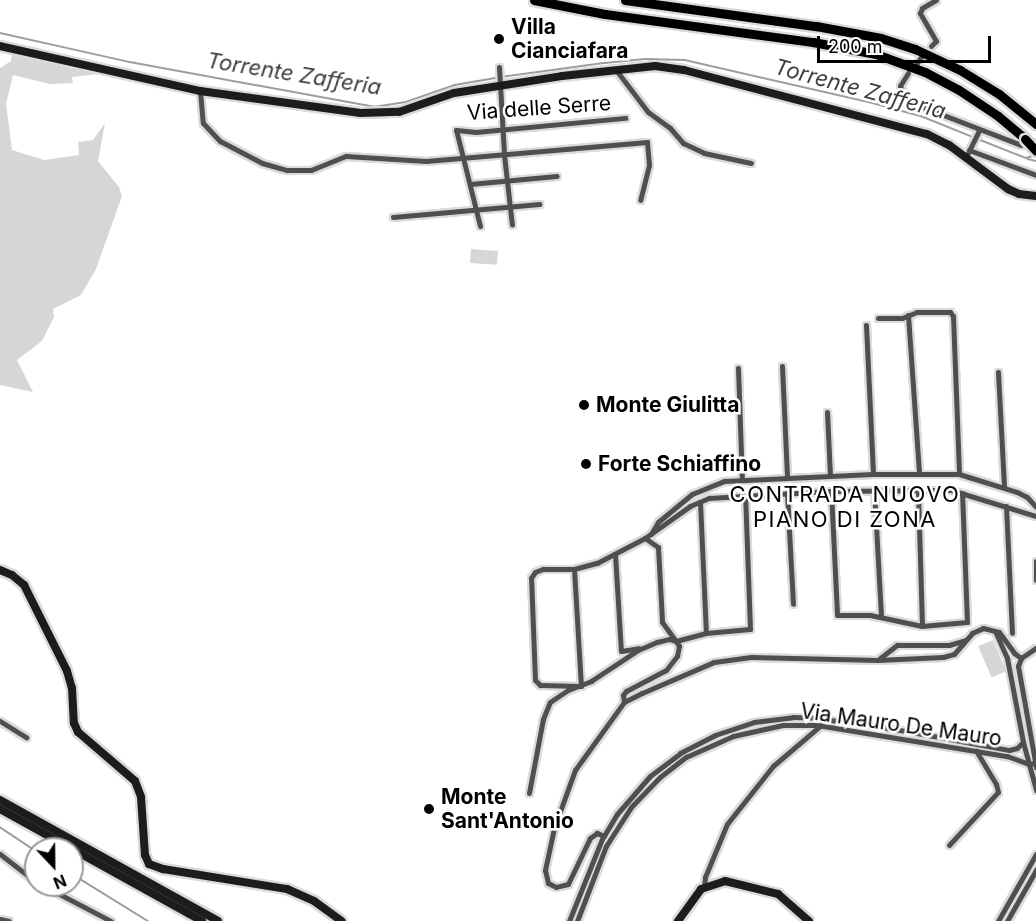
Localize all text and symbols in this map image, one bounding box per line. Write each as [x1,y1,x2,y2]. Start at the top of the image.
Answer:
place label: Villa Cianciafara [511,14,628,64]
scale bar [820,24,994,62]
marker: Villa Cianciafara [492,32,506,46]
text: 200 m [828,36,883,57]
water label: Torrente Zafferia [205,47,383,101]
water label: Torrente Zafferia [771,53,949,125]
street label: Via delle Serre [466,90,612,126]
place label: Monte Giulitta [596,392,739,418]
marker: Monte Giulitta [577,398,591,412]
place label: Forte Schiaffino [598,451,761,477]
marker: Forte Schiaffino [579,457,593,471]
district label: CONTRADA NUOVO PIANO DI ZONA [730,481,960,532]
street label: Via Mauro De Mauro [799,698,1003,752]
place label: Monte Sant'Antonio [441,784,574,834]
marker: Monte Sant'Antonio [422,802,436,816]
north arrow [24,837,84,897]
text: N [51,870,69,893]

